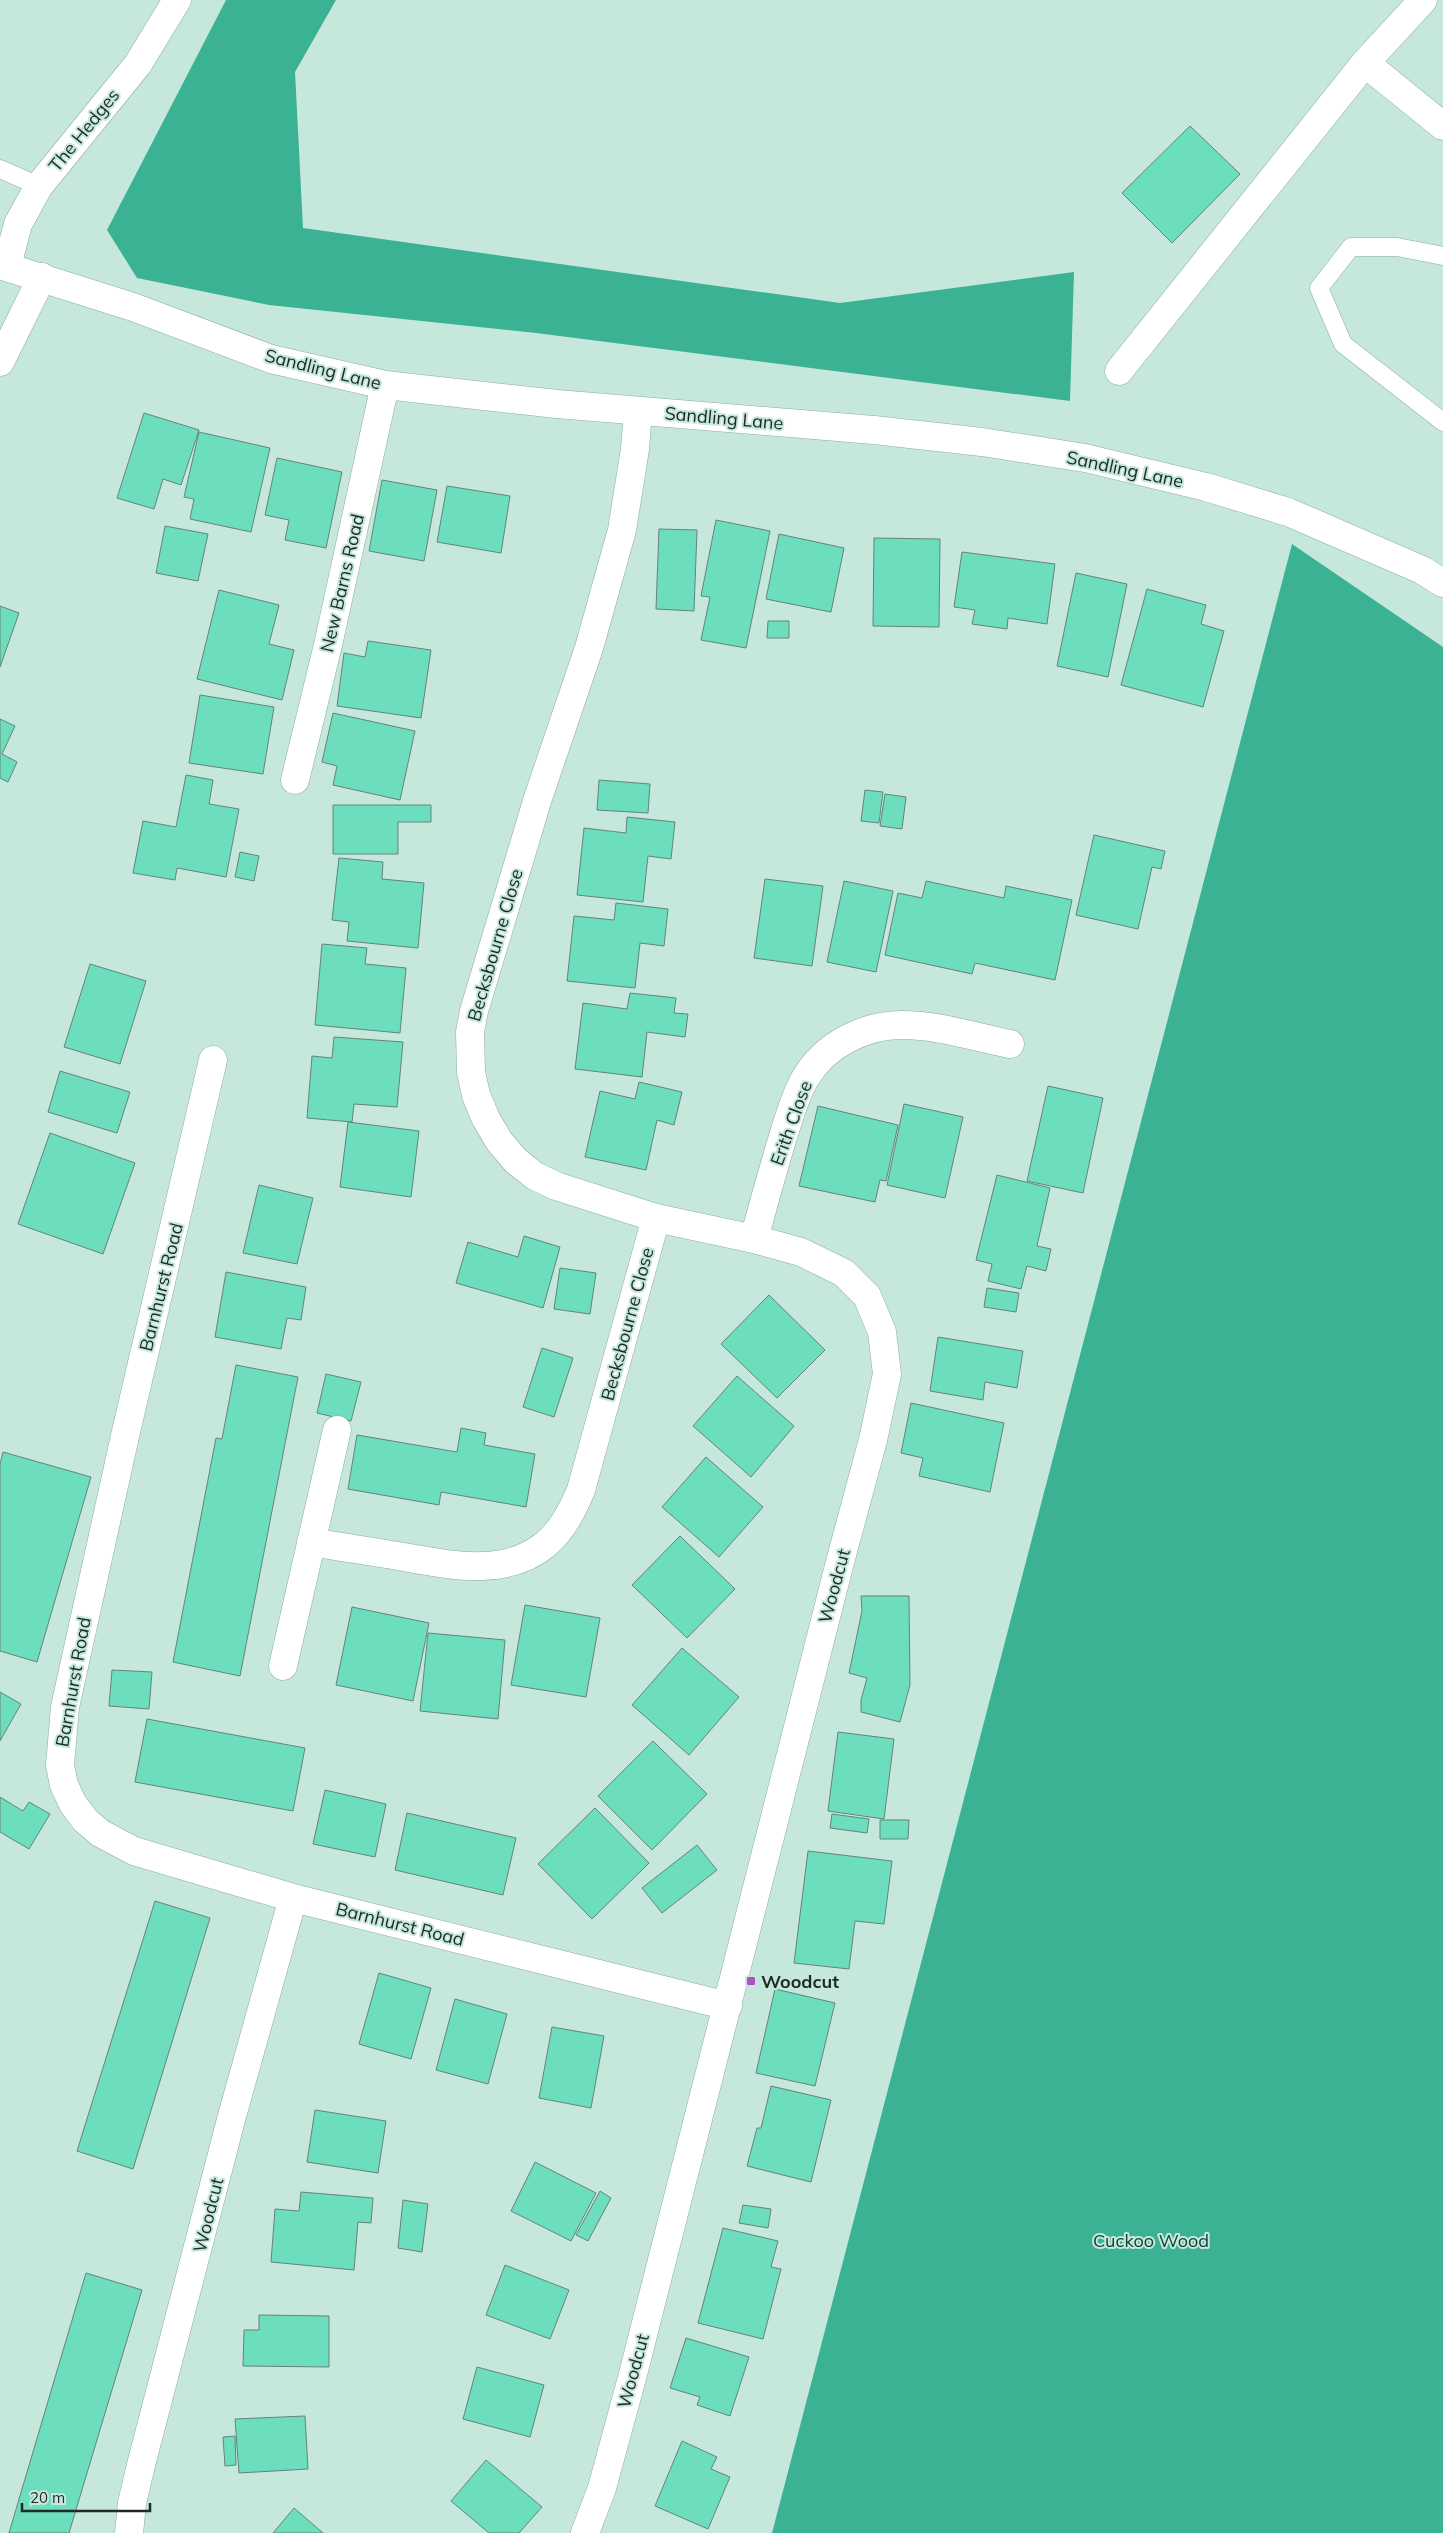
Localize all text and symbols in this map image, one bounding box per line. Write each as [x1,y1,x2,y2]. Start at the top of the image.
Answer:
street label: The Hedges [44,84,124,176]
street label: Sandling Lane [262,343,384,395]
street label: Sandling Lane [664,401,784,435]
street label: Sandling Lane [1064,445,1186,493]
street label: New Barns Road [315,512,369,654]
street label: Becksbourne Close [462,866,528,1024]
street label: Erith Close [765,1077,817,1169]
street label: Barnhurst Road [134,1220,188,1354]
street label: Becksbourne Close [595,1245,659,1403]
street label: Woodcut [813,1546,855,1626]
street label: Barnhurst Road [50,1615,96,1749]
street label: Barnhurst Road [333,1897,467,1951]
place label: Woodcut [761,1970,839,1993]
marker: Woodcut [745,1975,757,1987]
street label: Woodcut [188,2175,228,2255]
park label: Cuckoo Wood [1093,2229,1209,2252]
street label: Woodcut [612,2331,654,2411]
scale bar [22,2480,150,2512]
text: 20 m [30,2488,65,2507]

